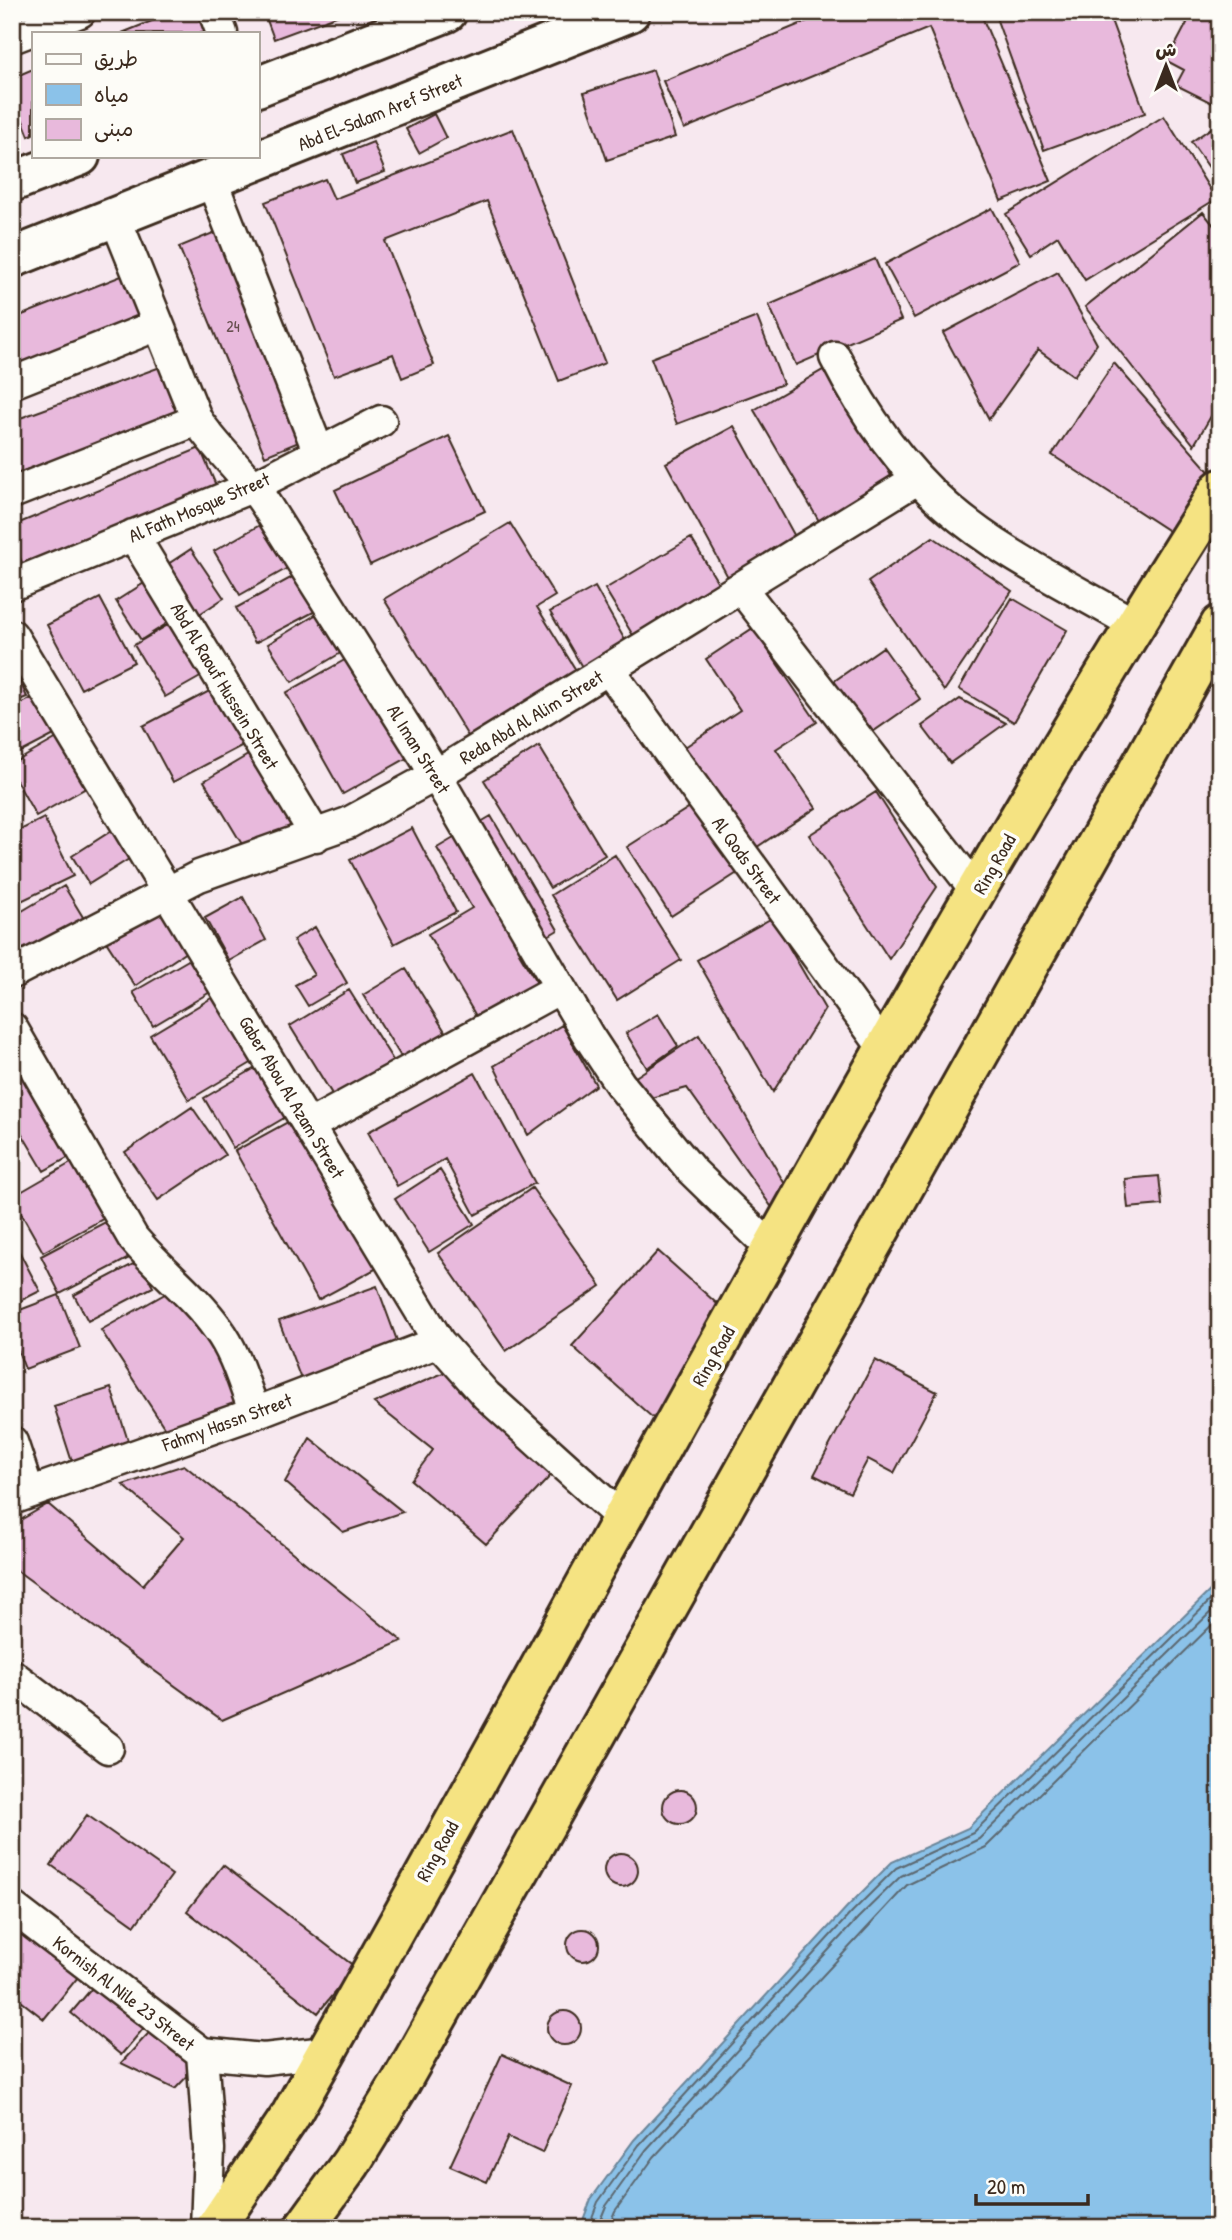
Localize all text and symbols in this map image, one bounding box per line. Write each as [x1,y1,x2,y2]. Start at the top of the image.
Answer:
legend [32,32,259,158]
north arrow [1130,32,1200,102]
text: ش [1156,36,1177,62]
text: طريق [94,44,138,73]
street label: Abd El-Salam Aref Street [294,67,467,157]
text: مياه [94,80,129,109]
text: مبنى [94,114,133,143]
house number: 24 [226,315,240,337]
street label: Al Fath Mosque Street [124,465,274,548]
street label: Abd Al Raouf Hussein Street [165,598,285,775]
street label: Reda Abd Al Alim Street [454,664,608,770]
street label: Al Iman Street [381,699,457,799]
street label: Al Qods Street [706,811,788,909]
street label: Ring Road [966,829,1022,899]
street label: Gaber Abou Al Azam Street [233,1011,351,1184]
street label: Ring Road [685,1321,741,1391]
street label: Fahmy Hassn Street [158,1386,296,1458]
street label: Ring Road [410,1816,465,1886]
street label: Kornish Al Nile 23 Street [48,1929,201,2057]
scale bar [976,2163,1088,2207]
text: 20 m [987,2172,1025,2201]

